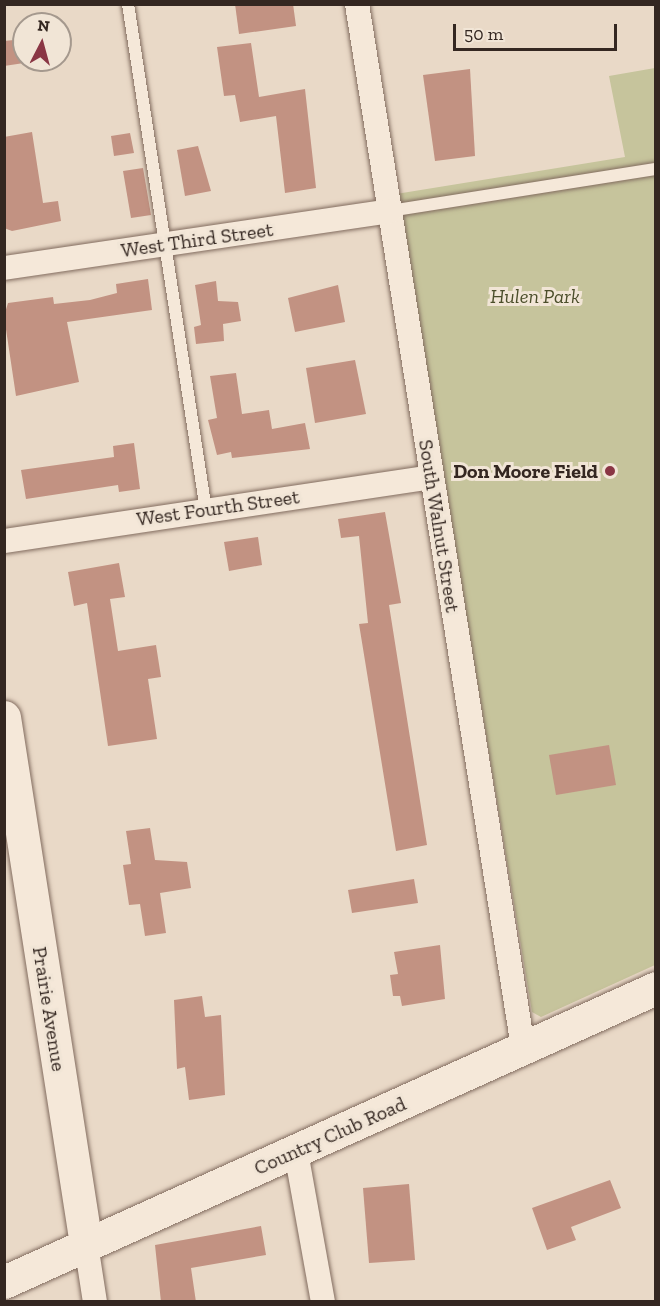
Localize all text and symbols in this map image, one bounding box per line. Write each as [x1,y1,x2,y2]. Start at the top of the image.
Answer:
north arrow [12,12,72,72]
scale bar [456,12,620,50]
text: N [37,16,51,36]
text: 50 m [464,23,503,45]
street label: West Third Street [119,217,275,263]
park label: Hulen Park [490,284,580,308]
street label: South Walnut Street [413,437,465,615]
place label: Don Moore Field [453,459,598,483]
marker: Don Moore Field [603,464,617,478]
street label: West Fourth Street [135,485,301,531]
street label: Prairie Avenue [27,945,71,1073]
street label: Country Club Road [250,1092,410,1180]

